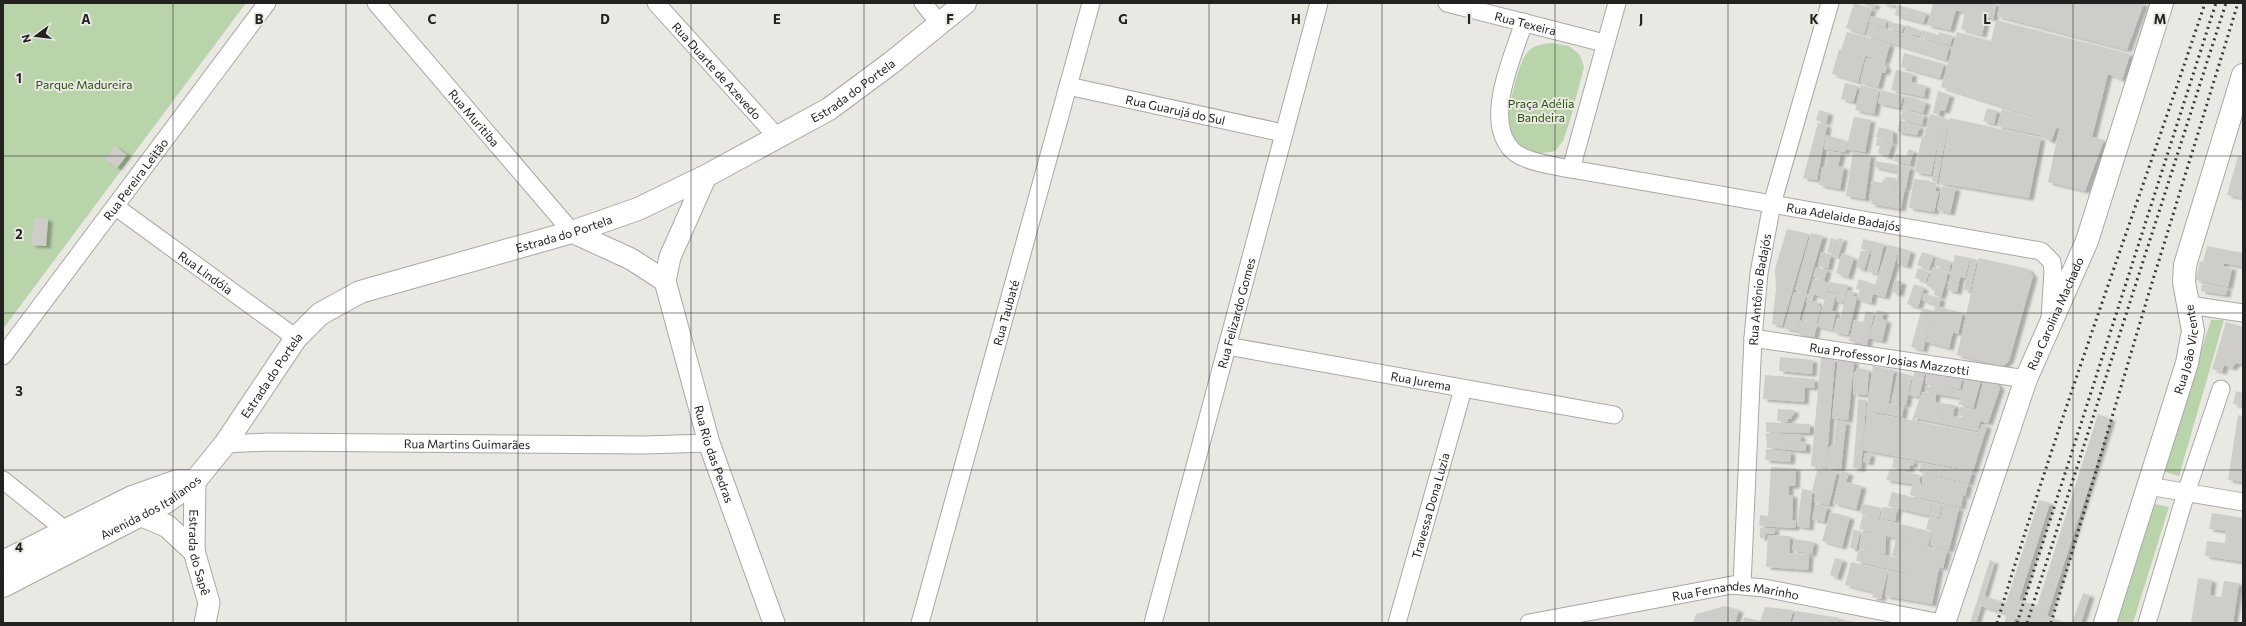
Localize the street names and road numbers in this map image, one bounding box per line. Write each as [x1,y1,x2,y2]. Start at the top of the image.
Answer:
street label: Rua Texeira [1493,8,1558,38]
street label: Rua Duarte de Azevedo [670,19,764,122]
street label: Estrada do Portela [808,56,898,125]
street label: Rua Muritiba [446,86,503,149]
street label: Rua Guarujá do Sul [1124,92,1226,127]
street label: Rua Pereira Leitão [100,135,171,223]
street label: Rua Adelaide Badajós [1785,200,1902,233]
street label: Estrada do Portela [514,212,614,255]
street label: Rua Antônio Badajós [1746,233,1773,346]
street label: Rua Lindóia [176,248,236,297]
street label: Rua Carolina Machado [2024,255,2086,372]
street label: Rua Felizardo Gomes [1215,256,1258,370]
street label: Rua Taubaté [990,278,1021,347]
street label: Rua João Vicente [2171,304,2200,396]
street label: Estrada do Portela [238,329,305,420]
street label: Rua Professor Josias Mazzotti [1809,340,1970,377]
street label: Rua Jurema [1390,368,1452,393]
street label: Rua Rio das Pedras [692,404,737,505]
street label: Rua Martins Guimarães [404,436,530,451]
street label: Travessa Dona Luzia [1408,451,1452,560]
street label: Avenida dos Italianos [98,473,203,542]
street label: Estrada do Sapê [187,509,213,597]
street label: Rua Fernandes Marinho [1671,578,1800,603]

